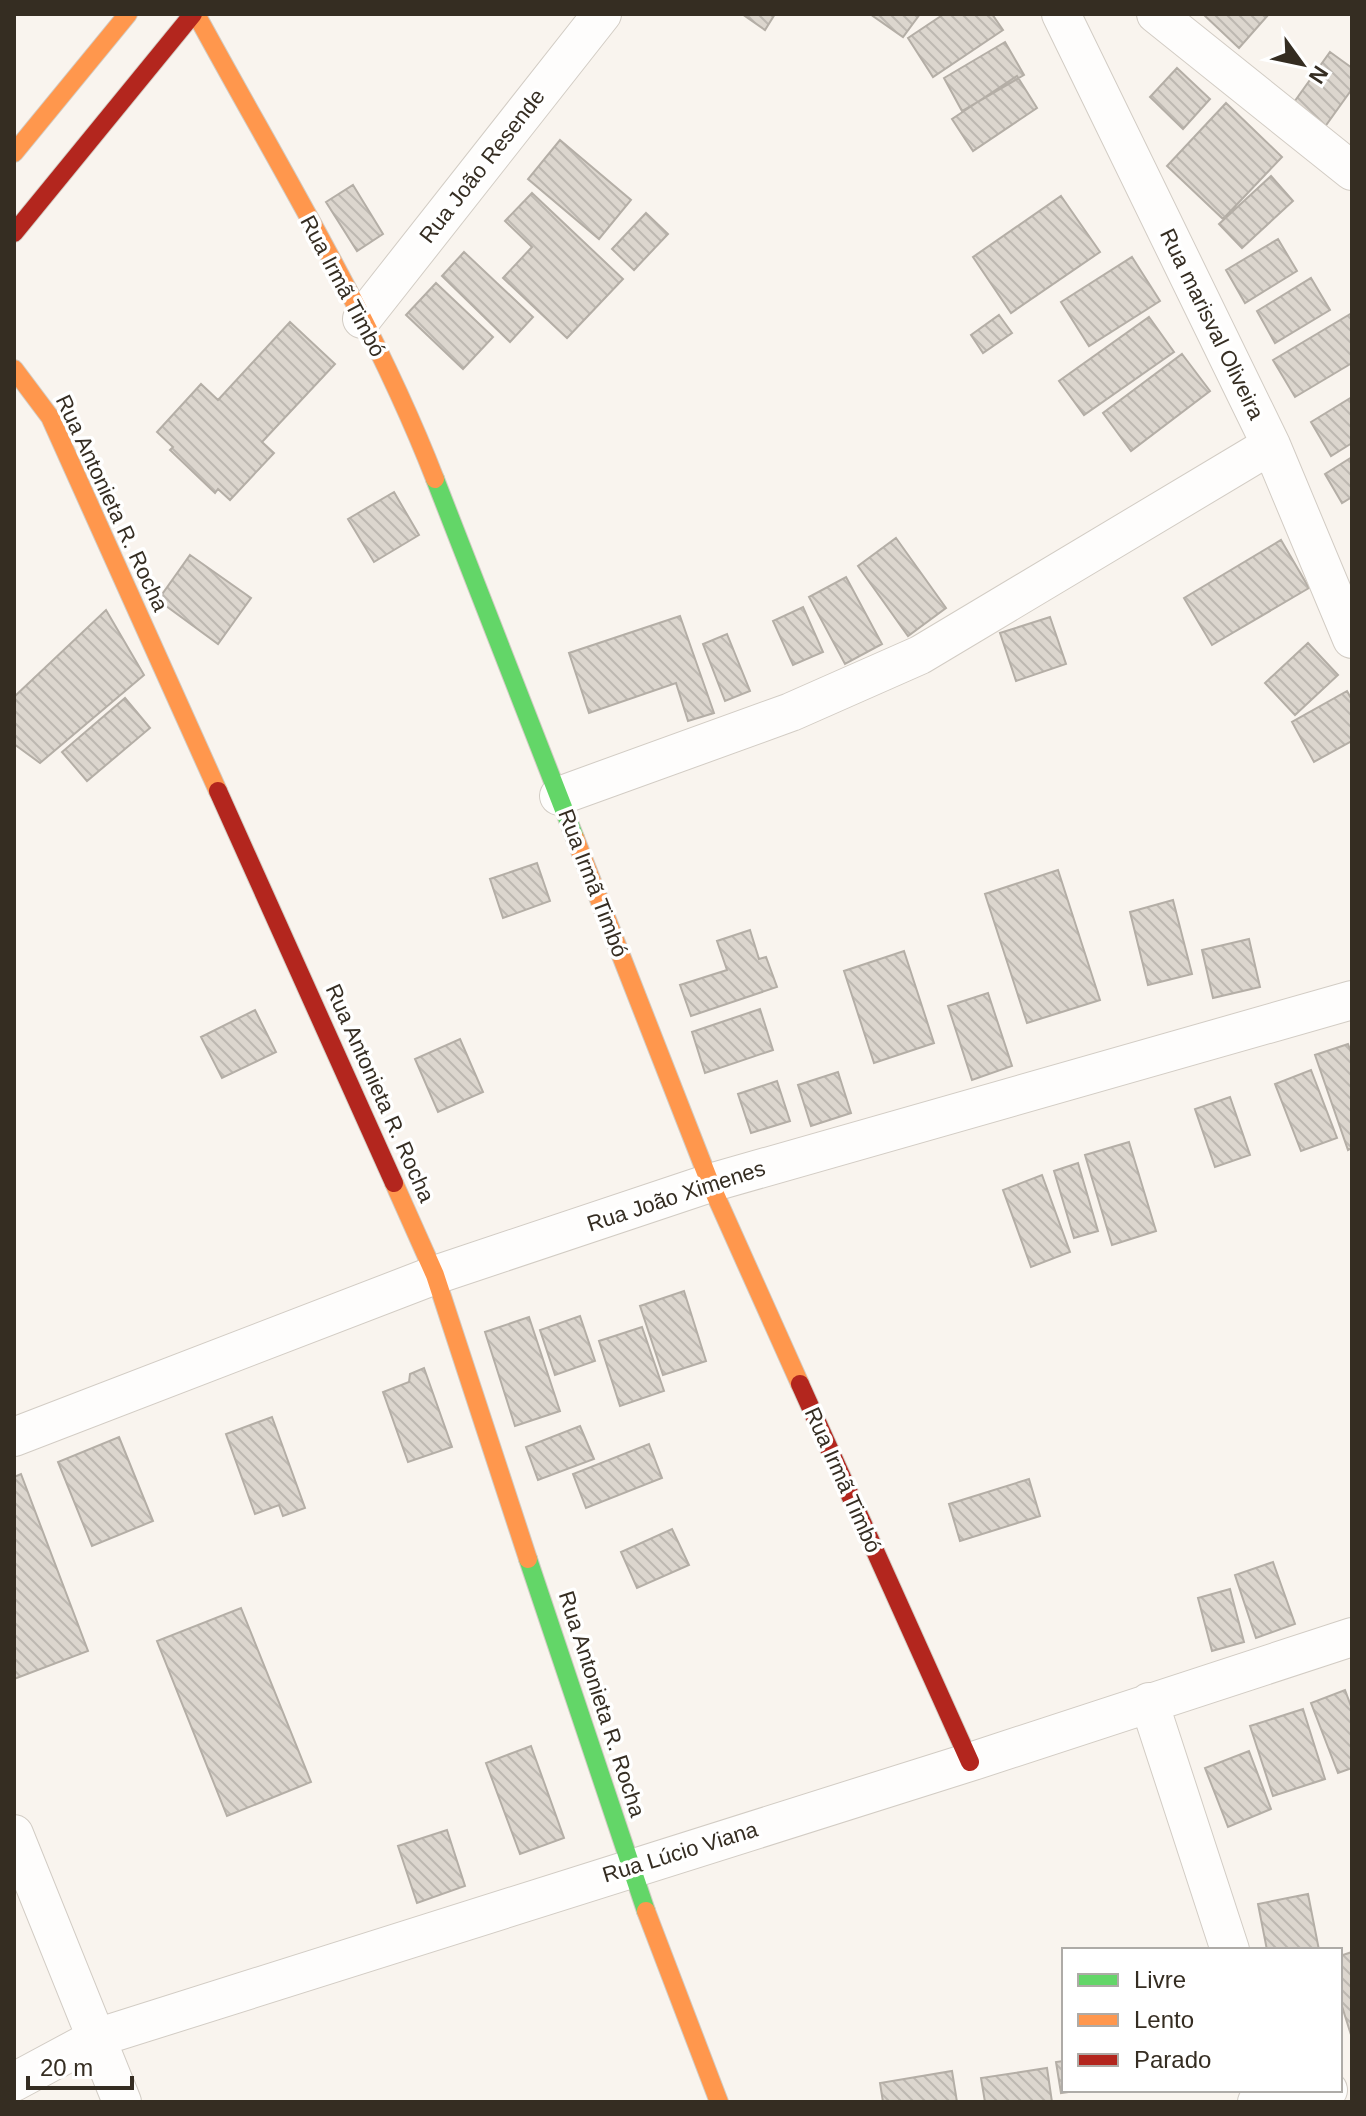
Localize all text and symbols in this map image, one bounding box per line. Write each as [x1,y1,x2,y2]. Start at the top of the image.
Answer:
north arrow [1262,24,1342,104]
text: N [1304,61,1333,88]
street label: Rua João Resende [414,84,550,248]
street label: Rua Irmã Timbó [295,211,391,361]
street label: Rua marisval Oliveira [1155,225,1269,424]
street label: Rua Antonieta R. Rocha [51,391,174,616]
street label: Rua Irmã Timbó [553,805,633,961]
street label: Rua Antonieta R. Rocha [321,980,440,1207]
street label: Rua João Ximenes [584,1155,768,1237]
street label: Rua Irmã Timbó [800,1403,886,1557]
street label: Rua Antonieta R. Rocha [554,1588,651,1821]
street label: Rua Lúcio Viana [599,1816,761,1887]
legend [1062,1948,1342,2092]
text: Livre [1134,1966,1186,1993]
text: Lento [1134,2006,1194,2033]
scale bar [28,2040,132,2090]
text: Parado [1134,2046,1211,2073]
text: 20 m [40,2054,93,2081]

